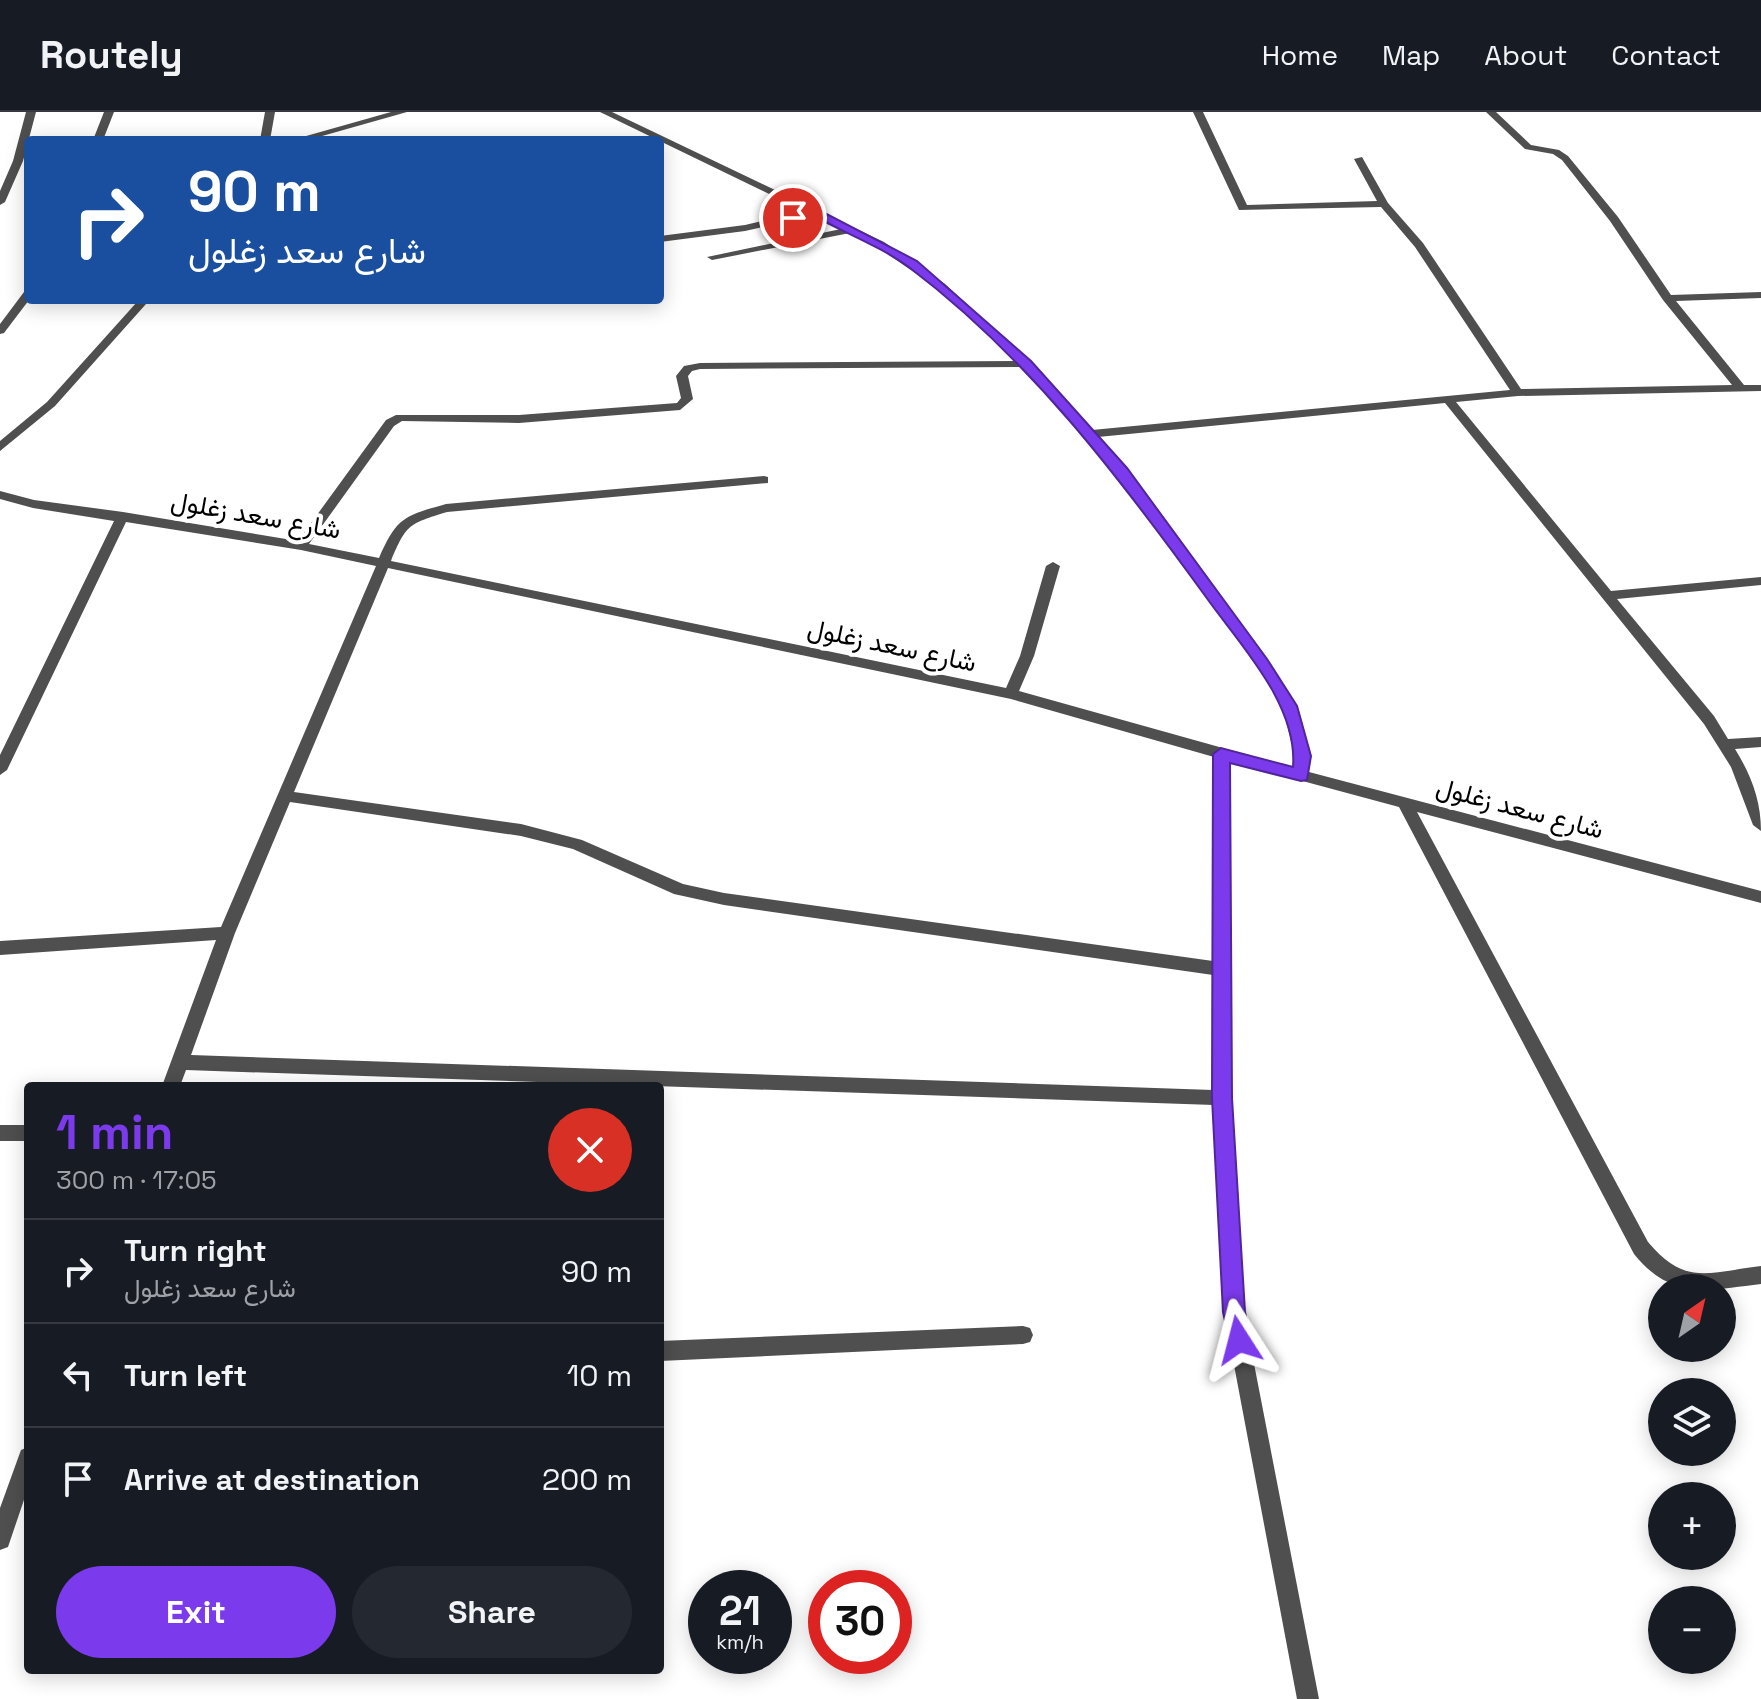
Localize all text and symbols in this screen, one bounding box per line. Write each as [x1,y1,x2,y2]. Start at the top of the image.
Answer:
text: Routely [40,31,183,79]
text: Home [1262,37,1338,73]
text: Map [1382,37,1440,73]
text: About [1484,37,1567,73]
text: Contact [1611,37,1721,73]
text: 90 m [188,156,321,227]
icon: right [56,168,160,272]
pin [759,184,827,252]
icon: arrive [771,196,815,240]
text: شارع سعد زغلول [188,228,426,274]
street label: شارع سعد زغلول [168,483,344,548]
street label: شارع سعد زغلول [804,611,980,680]
street label: شارع سعد زغلول [1432,769,1607,848]
text: 1 min [56,1102,173,1163]
button: close [548,1108,632,1192]
text: 300 m · 17:05 [56,1163,217,1197]
text: Turn right [124,1231,267,1270]
icon: right [56,1249,100,1293]
text: 90 m [561,1252,632,1291]
text: شارع سعد زغلول [124,1271,296,1305]
north arrow [1648,1274,1736,1362]
map controls [1648,1274,1736,1674]
position arrow [1197,1298,1281,1382]
icon: left [56,1353,100,1397]
text: Turn left [124,1356,247,1395]
text: 10 m [567,1356,632,1395]
button: layers [1648,1378,1736,1466]
icon: arrive [56,1457,100,1501]
text: Arrive at destination [124,1460,420,1499]
text: 200 m [542,1460,632,1499]
button: + [1648,1482,1736,1570]
button: Exit [56,1566,336,1658]
button: Share [352,1566,632,1658]
speed limit sign: 30 [808,1570,912,1674]
text: 21 [719,1586,761,1637]
button: − [1648,1586,1736,1674]
text: km/h [716,1629,764,1655]

